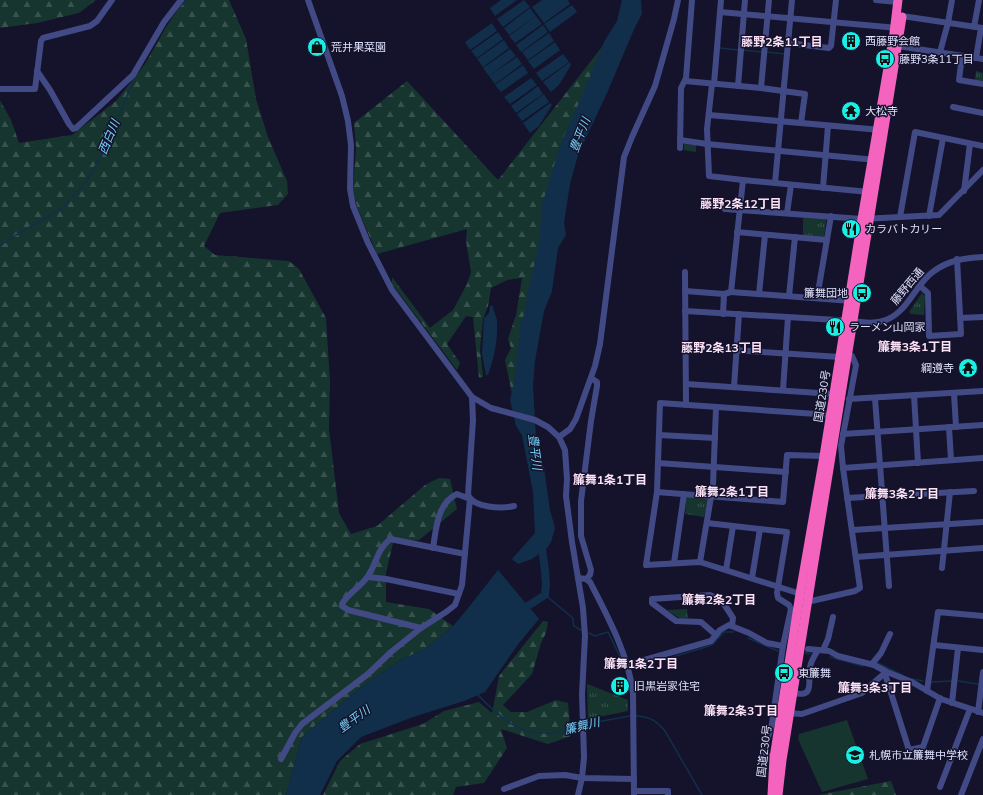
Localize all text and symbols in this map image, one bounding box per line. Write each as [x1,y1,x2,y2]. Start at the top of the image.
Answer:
building icon: 西藤野会館 [840,30,862,52]
district label: 藤野2条11丁目 [741,34,823,49]
place label: 西藤野会館 [865,34,920,48]
shop icon: 荒井果菜園 [306,36,328,58]
place label: 荒井果菜園 [331,40,386,54]
bus stop icon: 藤野3条11丁目 [874,48,896,70]
place label: 藤野3条11丁目 [899,52,974,66]
temple icon: 大松寺 [840,100,862,122]
place label: 大松寺 [865,104,898,118]
water label: 豊平川 [566,113,594,154]
water label: 西白川 [95,115,123,156]
district label: 藤野2条12丁目 [700,196,782,211]
restaurant icon: カラバトカリー [840,218,862,240]
place label: カラバトカリー [865,222,942,236]
street label: 藤野西通 [887,265,927,307]
bus stop icon: 簾舞団地 [851,282,873,304]
place label: 簾舞団地 [804,286,848,300]
restaurant icon: ラーメン山岡家 [824,316,846,338]
place label: ラーメン山岡家 [849,320,926,334]
district label: 簾舞3条1丁目 [878,339,952,354]
district label: 藤野2条13丁目 [681,340,763,355]
temple icon: 綱遵寺 [957,357,979,379]
place label: 綱遵寺 [921,361,954,375]
street label: 国道230号 [811,369,833,423]
water label: 豊平川 [526,433,545,473]
district label: 簾舞1条1丁目 [573,472,647,487]
district label: 簾舞2条1丁目 [695,484,769,499]
district label: 簾舞3条2丁目 [865,486,939,501]
district label: 簾舞2条2丁目 [682,592,756,607]
district label: 簾舞1条2丁目 [604,656,678,671]
bus stop icon: 東簾舞 [773,662,795,684]
place label: 東簾舞 [798,666,831,680]
building icon: 旧黒岩家住宅 [609,675,631,697]
place label: 旧黒岩家住宅 [634,679,700,693]
district label: 簾舞3条3丁目 [838,680,912,695]
water label: 豊平川 [335,701,374,735]
district label: 簾舞2条3丁目 [704,703,778,718]
water label: 簾舞川 [563,714,603,737]
street label: 国道230号 [754,724,774,778]
school or university icon: 札幌市立簾舞中学校 [844,744,866,766]
place label: 札幌市立簾舞中学校 [869,748,968,762]

